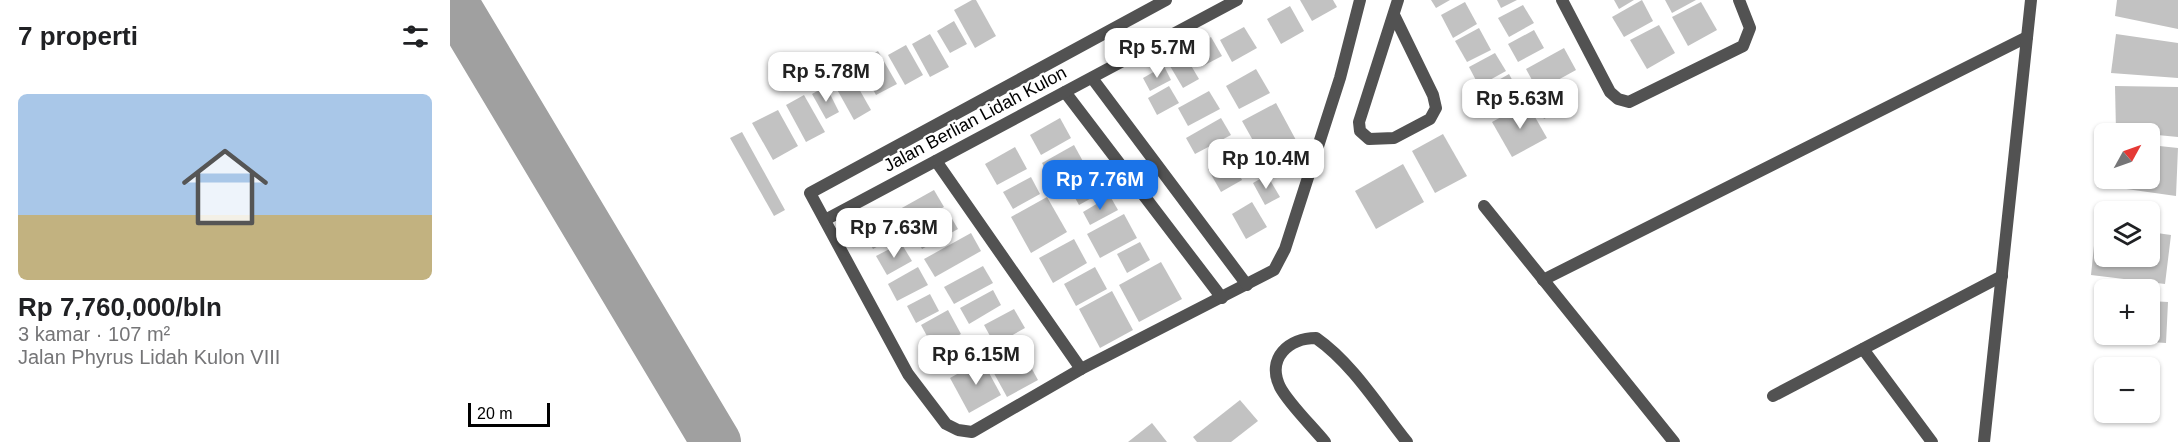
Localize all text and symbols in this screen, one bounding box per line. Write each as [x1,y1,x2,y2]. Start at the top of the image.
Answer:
icon: filters [399,20,432,53]
text: 7 properti [18,21,138,51]
pin: Rp 5.7M [1102,28,1212,79]
text: Rp 5.7M [1119,36,1195,58]
pin: Rp 5.78M [764,52,888,103]
text: Rp 5.78M [782,60,870,82]
street label: Jalan Berlian Lidah Kulon [880,62,1070,176]
pin: Rp 5.63M [1458,79,1582,130]
text: Rp 5.63M [1476,87,1564,109]
north arrow [2094,123,2160,189]
map controls [2094,123,2160,423]
icon: home [171,133,279,241]
pin: Rp 10.4M [1204,139,1328,190]
text: Rp 10.4M [1222,147,1310,169]
pin: Rp 7.76M [1038,160,1162,211]
text: Rp 7.76M [1056,168,1144,190]
button: layers [2094,201,2160,267]
pin: Rp 7.63M [832,208,956,259]
text: Rp 7.63M [850,216,938,238]
button: + [2094,279,2160,345]
text: Rp 7,760,000/bln [18,292,222,322]
text: 3 kamar · 107 m² [18,323,170,345]
pin: Rp 6.15M [914,335,1038,386]
text: Rp 6.15M [932,343,1020,365]
text: Jalan Phyrus Lidah Kulon VIII [18,346,280,368]
button: − [2094,357,2160,423]
scale bar [468,400,550,428]
text: 20 m [477,405,513,422]

